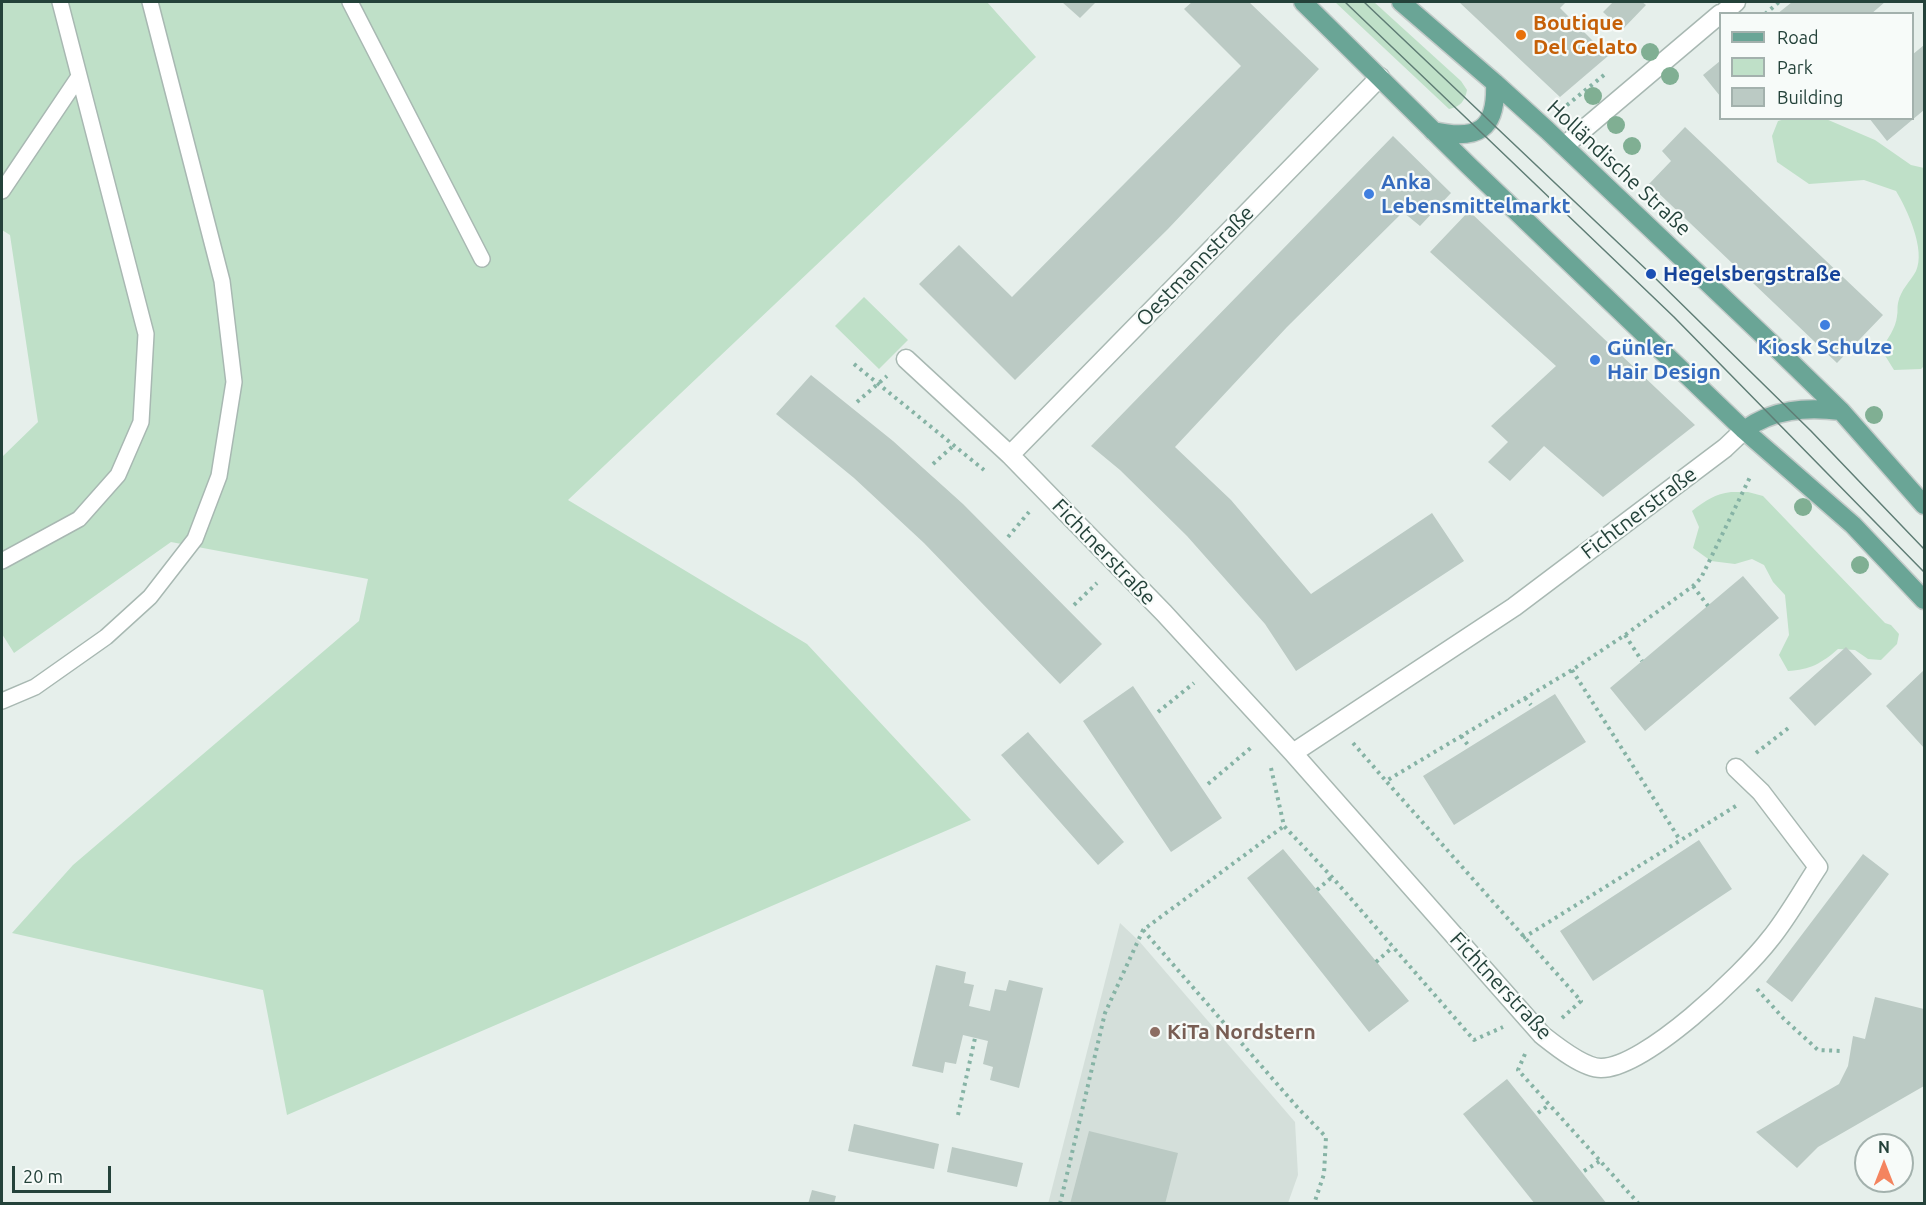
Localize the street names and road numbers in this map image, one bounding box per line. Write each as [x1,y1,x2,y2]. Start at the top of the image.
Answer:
street label: Holländische Straße [1542,95,1696,241]
street label: Oestmannstraße [1131,200,1259,332]
street label: Fichtnerstraße [1576,461,1702,565]
street label: Fichtnerstraße [1047,494,1161,610]
street label: Fichtnerstraße [1445,927,1557,1045]

